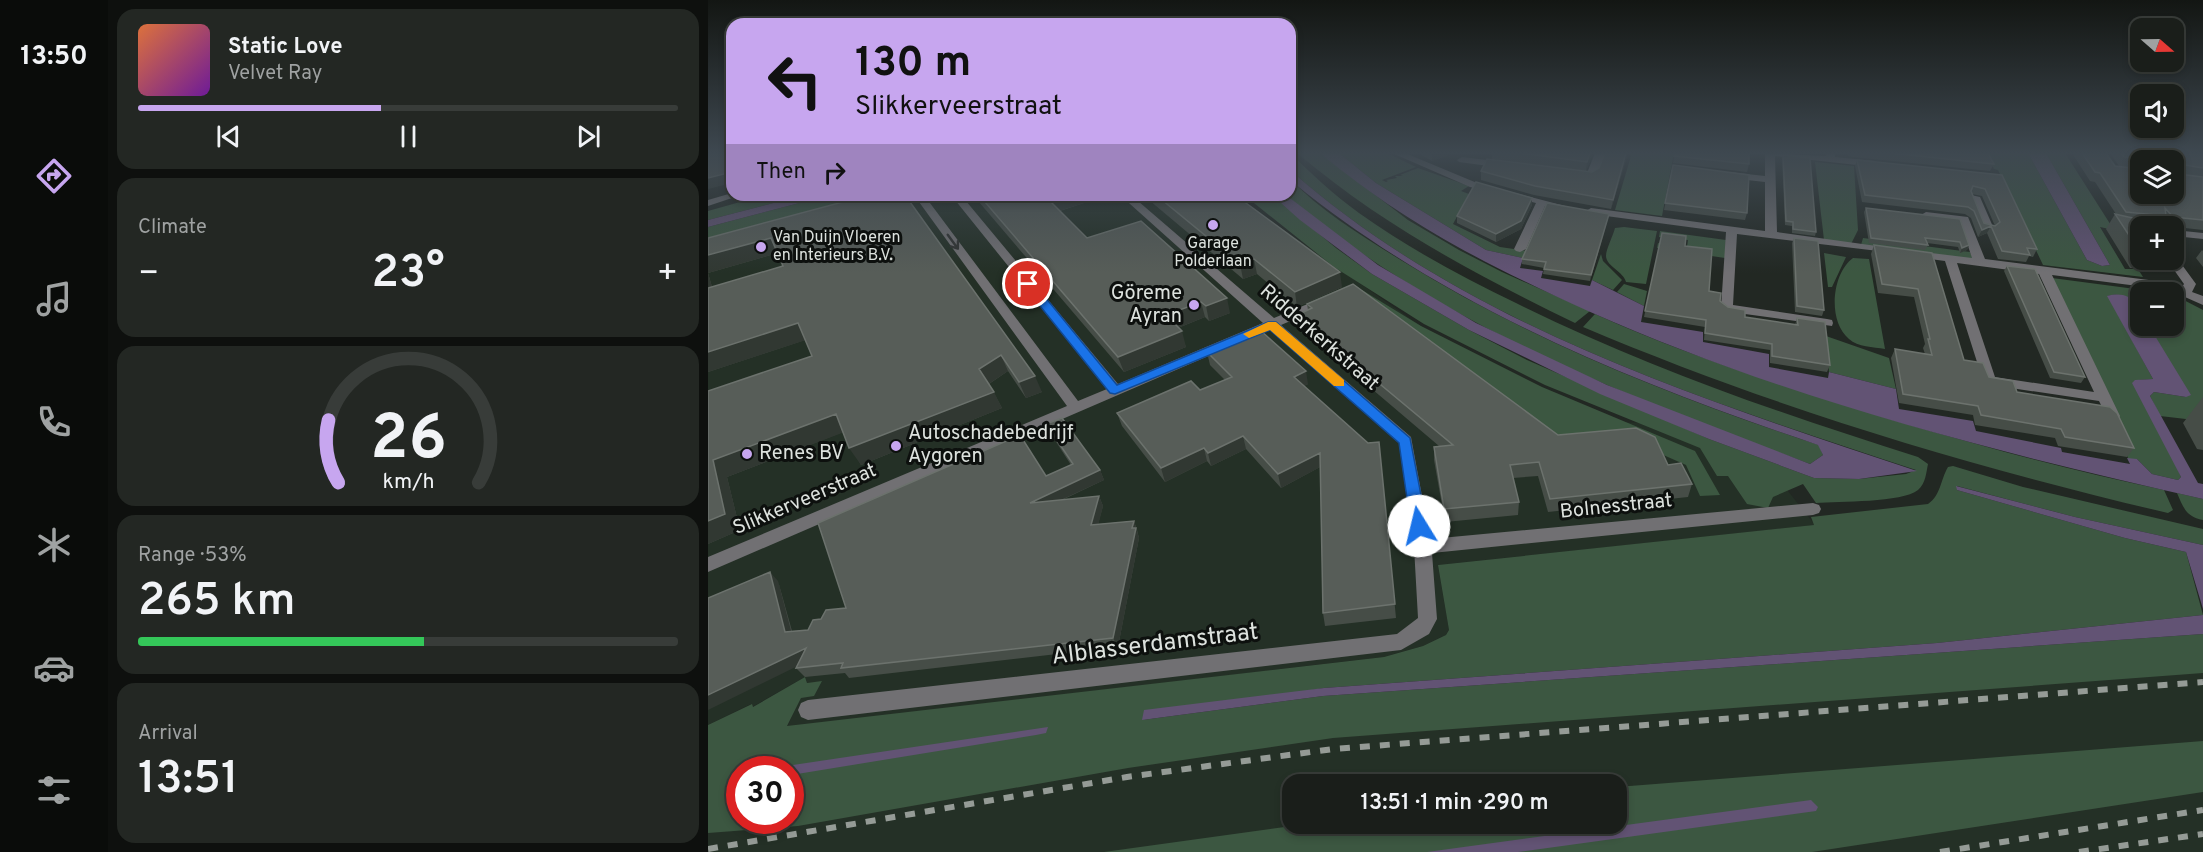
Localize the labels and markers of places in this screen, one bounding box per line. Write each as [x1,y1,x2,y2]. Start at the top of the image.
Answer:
marker: Garage Polderlaan [1206,218,1220,232]
place label: Van Duijn Vloeren en Interieurs B.V. [773,228,901,266]
place label: Garage Polderlaan [1174,234,1252,272]
marker: Van Duijn Vloeren en Interieurs B.V. [754,240,768,254]
pin [1002,258,1053,309]
place label: Göreme Ayran [1111,281,1182,330]
marker: Göreme Ayran [1187,298,1201,312]
place label: Autoschadebedrijf Aygoren [908,421,1074,470]
marker: Autoschadebedrijf Aygoren [889,439,903,453]
place label: Renes BV [759,441,844,467]
marker: Renes BV [740,447,754,461]

